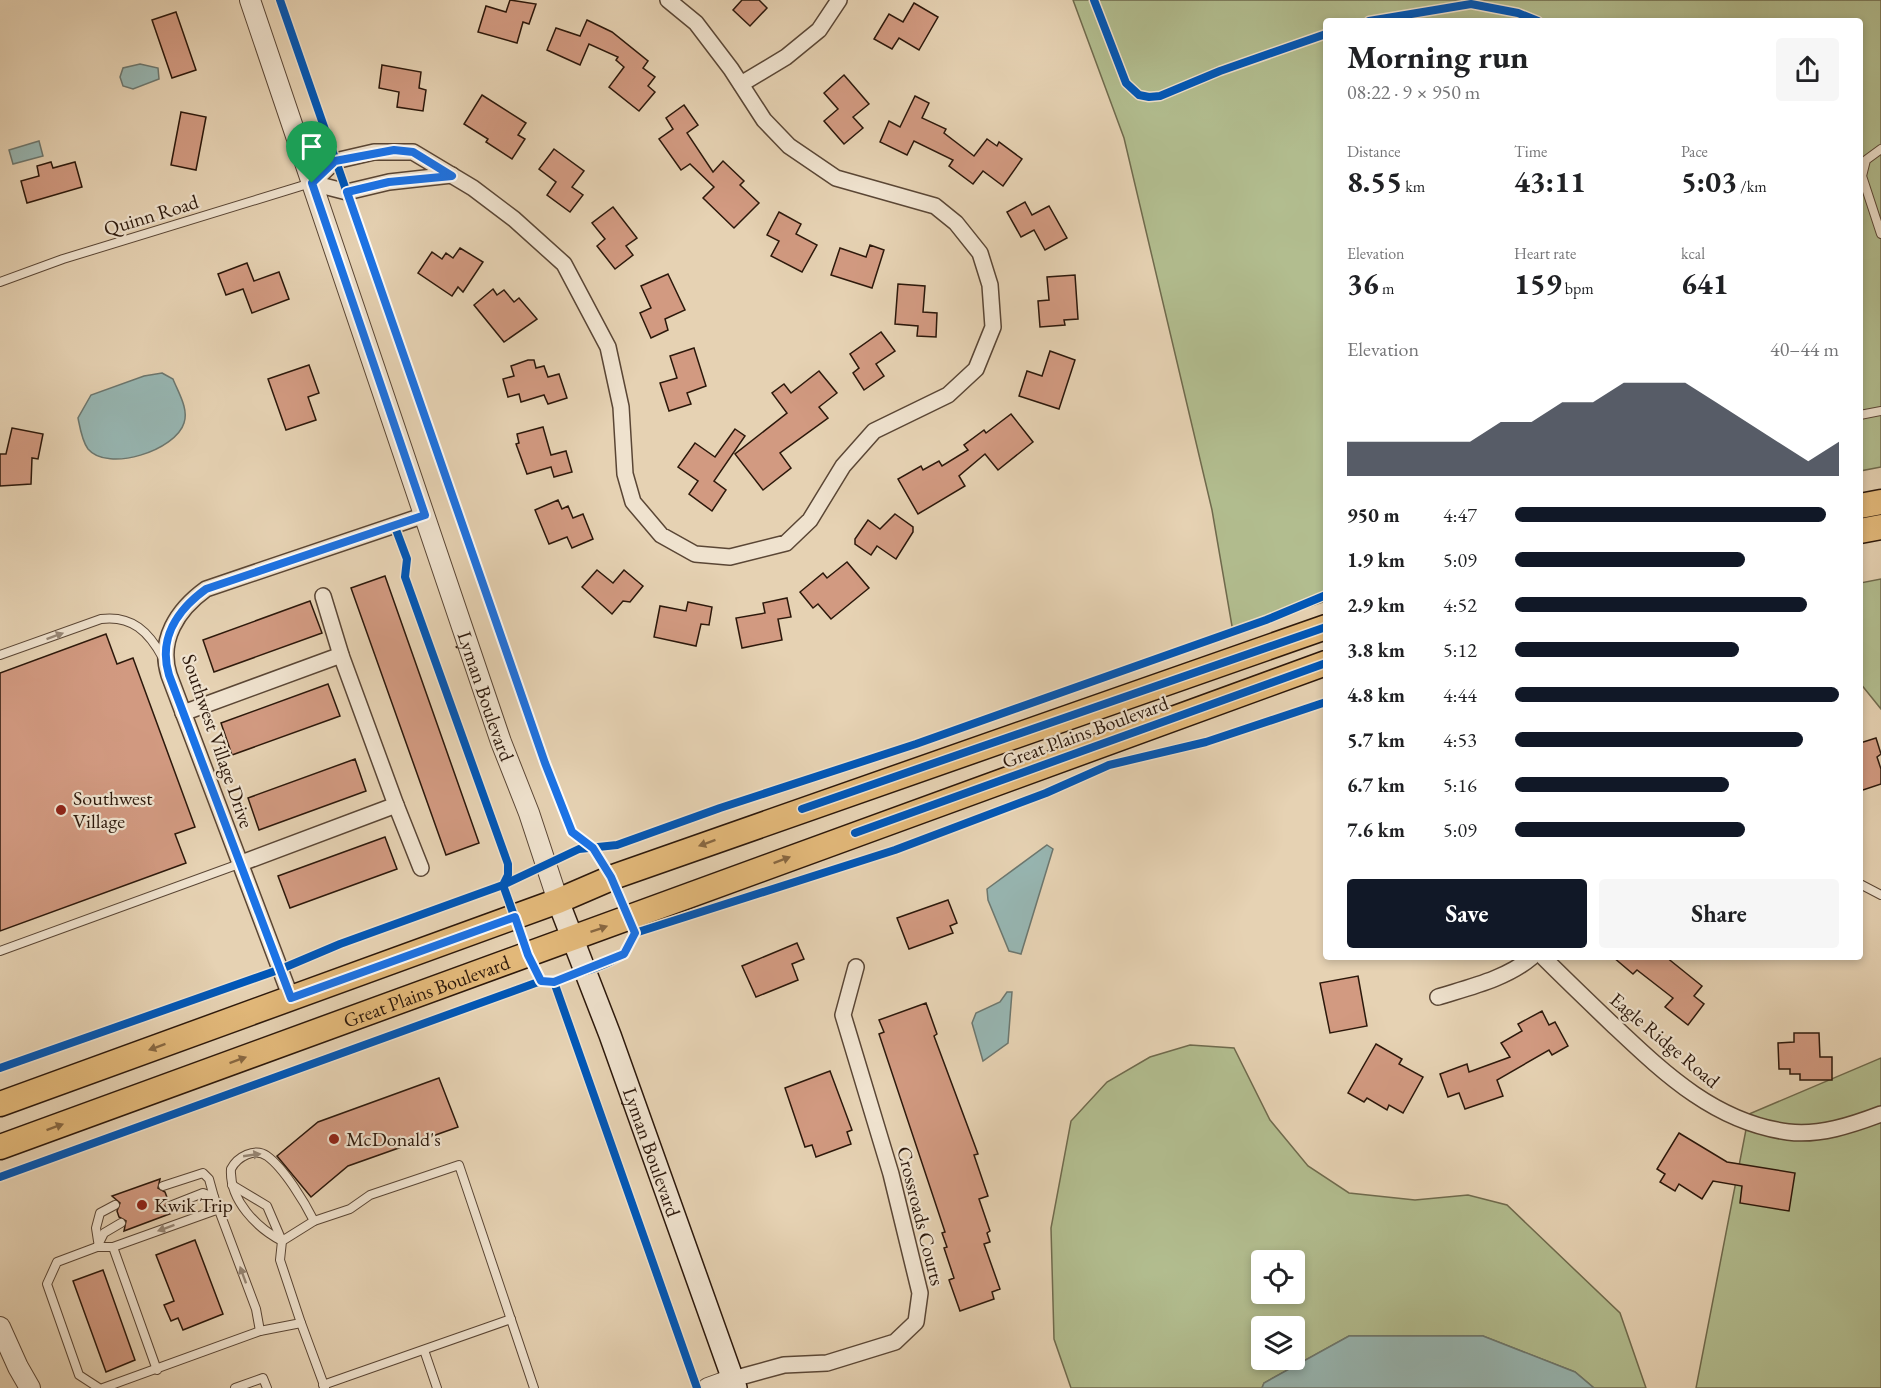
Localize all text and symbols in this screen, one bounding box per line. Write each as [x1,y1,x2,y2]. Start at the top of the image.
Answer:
text: Morning run [1347,35,1529,78]
button: share [1776,38,1839,101]
text: 08:22 · 9 × 950 m [1347,79,1480,105]
pin [286,121,337,183]
icon: arrive [295,130,328,163]
text: Distance [1347,141,1400,162]
text: Time [1514,141,1547,162]
text: Pace [1681,141,1708,162]
text: 8.55 [1347,162,1402,201]
text: 43:11 [1514,162,1586,201]
text: 5:03 [1681,162,1737,201]
text: km [1402,176,1425,197]
text: /km [1737,176,1767,197]
street label: Quinn Road [100,188,202,242]
text: Elevation [1347,243,1405,264]
text: Heart rate [1514,243,1576,264]
text: kcal [1681,243,1705,264]
text: 36 [1347,264,1379,303]
text: 159 [1514,264,1562,303]
text: 641 [1681,264,1729,303]
text: m [1379,278,1394,299]
text: bpm [1562,278,1594,299]
text: Elevation [1347,336,1419,362]
text: 40–44 m [1770,336,1839,362]
text: 950 m [1347,502,1400,528]
text: 4:47 [1443,502,1477,528]
text: 1.9 km [1347,547,1405,573]
text: 5:09 [1443,547,1477,573]
text: 2.9 km [1347,592,1405,618]
text: 4:52 [1443,592,1477,618]
street label: Lyman Boulevard [451,628,521,766]
one-way arrow [46,630,64,640]
text: 3.8 km [1347,637,1405,663]
text: 5:12 [1443,637,1477,663]
street label: Southwest Village Drive [176,651,260,832]
text: 4.8 km [1347,682,1405,708]
text: 4:44 [1443,682,1477,708]
street label: Great Plains Boulevard [998,690,1173,774]
text: 5.7 km [1347,727,1405,753]
text: 4:53 [1443,727,1477,753]
text: 6.7 km [1347,772,1405,798]
text: 5:16 [1443,772,1477,798]
place label: Southwest Village [73,785,153,834]
marker: Southwest Village [54,803,68,817]
text: 7.6 km [1347,817,1405,843]
text: 5:09 [1443,817,1477,843]
one-way arrow [698,839,716,849]
one-way arrow [773,855,791,865]
button: Save [1347,879,1587,948]
button: Share [1599,879,1839,948]
one-way arrow [590,923,608,933]
street label: Great Plains Boulevard [340,949,514,1034]
street label: Eagle Ridge Road [1605,986,1726,1094]
one-way arrow [148,1043,166,1052]
one-way arrow [229,1055,247,1064]
street label: Lyman Boulevard [617,1084,687,1221]
one-way arrow [46,1121,64,1131]
place label: McDonald's [346,1126,441,1152]
marker: McDonald's [327,1132,341,1146]
street label: Crossroads Courts [891,1144,951,1288]
one-way arrow [243,1151,262,1160]
place label: Kwik Trip [154,1192,233,1218]
marker: Kwik Trip [135,1198,149,1212]
one-way arrow [157,1224,175,1233]
map controls [1251,1250,1305,1370]
button: locate [1251,1250,1305,1304]
one-way arrow [238,1266,248,1284]
button: layers [1251,1316,1305,1370]

